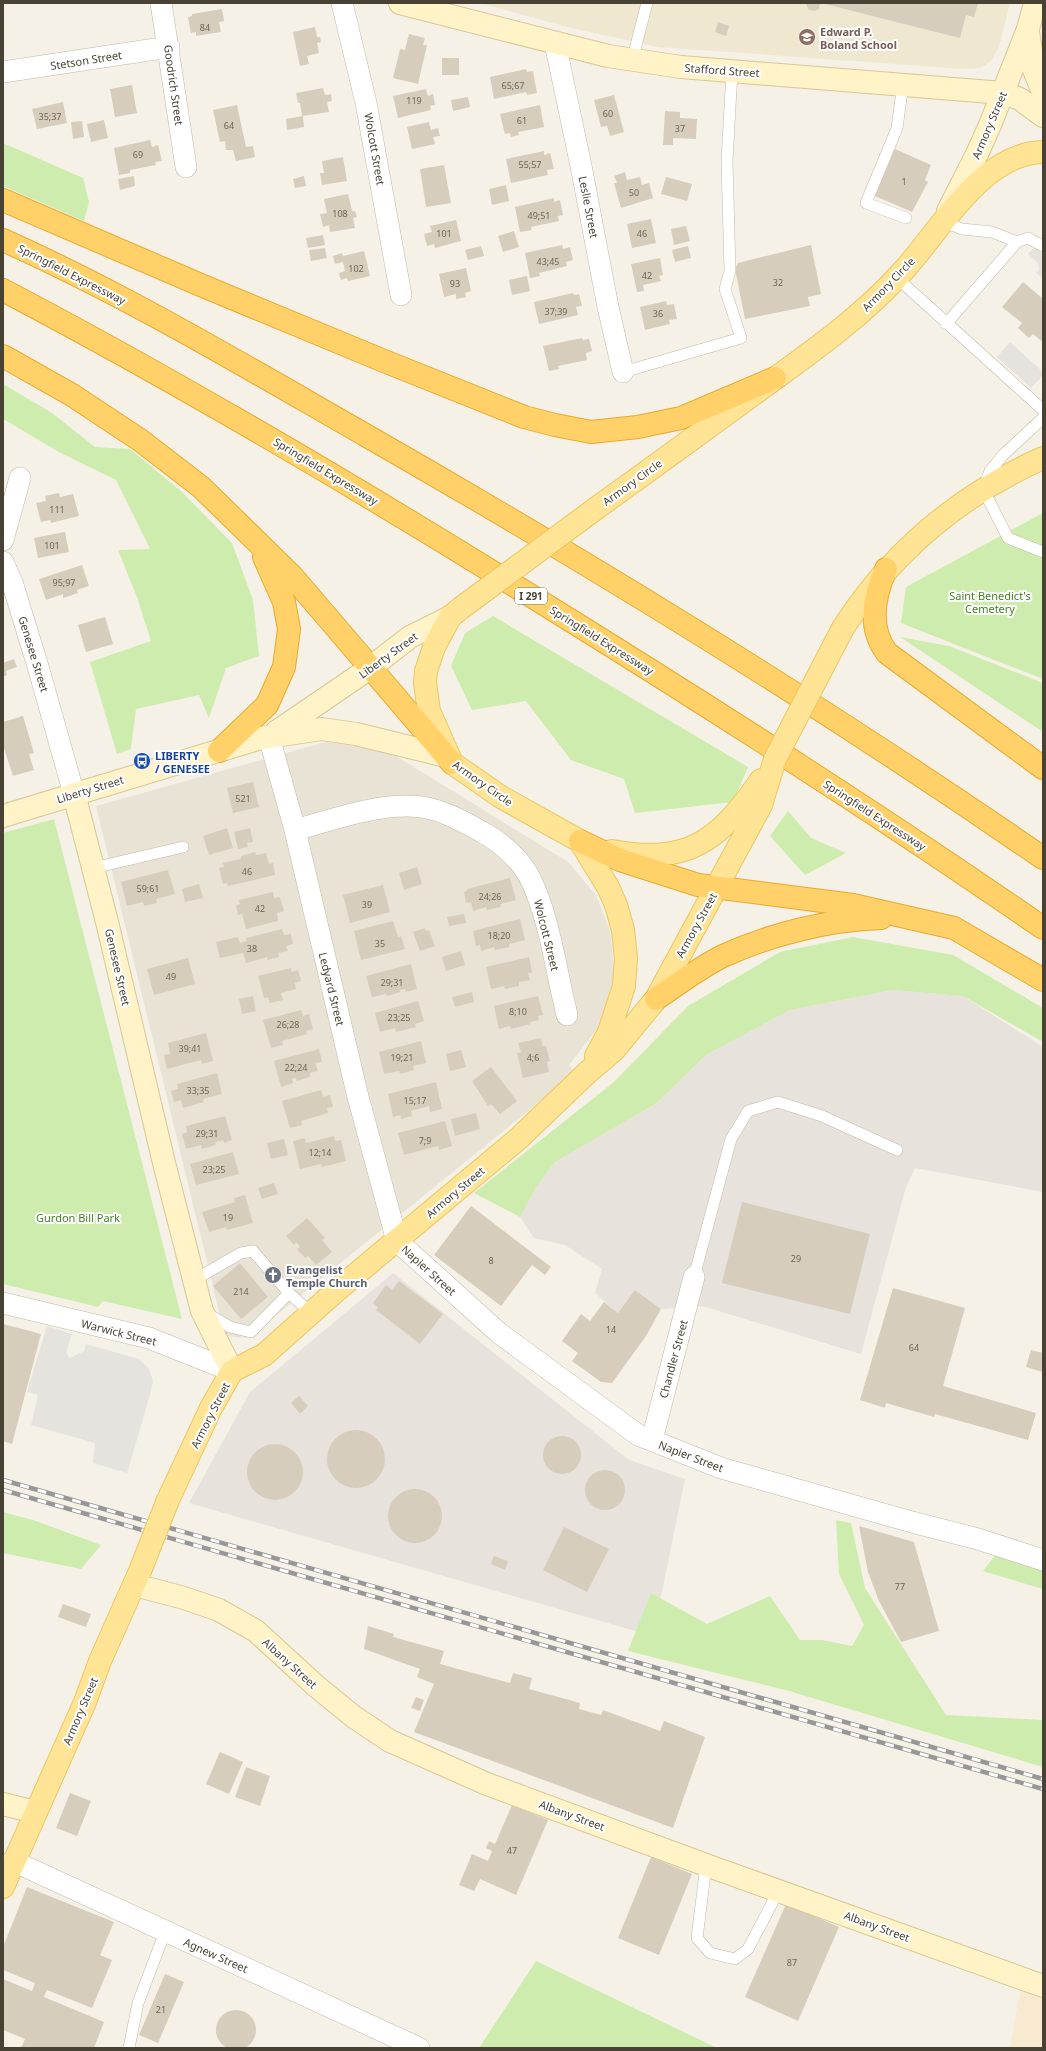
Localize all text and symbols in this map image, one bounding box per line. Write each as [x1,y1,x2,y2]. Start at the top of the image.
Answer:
house number: 84 [200,21,210,34]
place label: Edward P. Boland School [820,24,897,52]
school or university icon: Edward P. Boland School [797,27,817,47]
street label: Goodrich Street [161,44,187,126]
street label: Stetson Street [49,47,123,73]
street label: Stafford Street [684,60,760,80]
house number: 65;67 [501,79,525,92]
street label: Armory Street [968,89,1010,161]
house number: 119 [406,94,422,107]
house number: 60 [603,107,613,120]
house number: 35;37 [38,110,62,123]
street label: Wolcott Street [361,112,389,186]
house number: 61 [517,114,527,127]
house number: 64 [224,119,234,132]
house number: 37 [675,122,685,135]
house number: 69 [133,148,143,161]
house number: 55;57 [518,158,542,171]
street label: Leslie Street [576,175,602,239]
house number: 1 [901,175,907,188]
house number: 50 [629,186,639,199]
house number: 108 [332,207,348,220]
house number: 49;51 [527,209,551,222]
house number: 101 [436,227,452,240]
house number: 46 [637,227,647,240]
street label: Springfield Expressway [15,240,129,308]
street label: Armory Circle [858,254,918,314]
house number: 43;45 [536,255,560,268]
house number: 102 [348,262,364,275]
house number: 42 [642,269,652,282]
house number: 32 [773,276,783,289]
house number: 93 [450,277,460,290]
house number: 37;39 [544,305,568,318]
house number: 36 [653,307,663,320]
street label: Springfield Expressway [271,434,381,508]
street label: Armory Circle [599,455,665,509]
house number: 111 [49,503,65,516]
house number: 101 [44,539,60,552]
house number: 95;97 [52,576,76,589]
road number: I 291 [515,588,547,604]
park label: Saint Benedict's Cemetery [949,588,1031,616]
street label: Springfield Expressway [547,602,657,678]
street label: Genesee Street [15,614,53,694]
street label: Liberty Street [356,629,420,681]
place label: LIBERTY / GENESEE [155,748,210,776]
bus stop icon: LIBERTY / GENESEE [132,751,152,771]
street label: Armory Circle [450,757,516,809]
street label: Liberty Street [55,772,125,806]
street label: Springfield Expressway [821,776,929,854]
house number: 521 [235,792,251,805]
house number: 46 [242,865,252,878]
house number: 59;61 [136,882,160,895]
house number: 24;26 [478,890,502,903]
street label: Armory Street [672,890,720,960]
house number: 39 [362,898,372,911]
street label: Wolcott Street [531,898,563,972]
house number: 42 [255,902,265,915]
street label: Genesee Street [102,927,134,1007]
house number: 18;20 [487,929,511,942]
house number: 35 [375,937,385,950]
house number: 38 [247,942,257,955]
street label: Ledyard Street [316,951,348,1027]
house number: 49 [166,970,176,983]
house number: 29;31 [380,976,404,989]
house number: 8;10 [509,1005,527,1018]
house number: 23;25 [387,1011,411,1024]
house number: 26;28 [276,1018,300,1031]
house number: 39;41 [178,1042,202,1055]
house number: 19;21 [390,1051,414,1064]
house number: 4;6 [527,1051,539,1064]
house number: 22;24 [284,1061,308,1074]
house number: 33;35 [186,1084,210,1097]
house number: 15;17 [403,1094,427,1107]
house number: 29;31 [195,1127,219,1140]
house number: 7;9 [419,1134,431,1147]
house number: 12;14 [308,1146,332,1159]
house number: 23;25 [202,1163,226,1176]
street label: Armory Street [423,1163,488,1221]
park label: Gurdon Bill Park [36,1210,120,1225]
house number: 19 [223,1211,233,1224]
street label: Napier Street [399,1242,459,1298]
house number: 29 [791,1252,801,1265]
house number: 8 [488,1254,494,1267]
place label: Evangelist Temple Church [286,1262,367,1290]
church icon: Evangelist Temple Church [263,1265,283,1285]
house number: 214 [233,1285,249,1298]
street label: Warwick Street [80,1315,158,1349]
street label: Chandler Street [655,1318,691,1400]
house number: 14 [606,1323,616,1336]
house number: 64 [909,1341,919,1354]
street label: Armory Street [187,1379,233,1451]
street label: Napier Street [656,1437,726,1475]
house number: 77 [895,1580,905,1593]
street label: Albany Street [259,1634,321,1692]
street label: Armory Street [59,1675,101,1747]
street label: Albany Street [537,1796,607,1834]
house number: 47 [507,1844,517,1857]
street label: Albany Street [842,1907,912,1945]
street label: Agnew Street [182,1934,250,1976]
house number: 87 [787,1956,797,1969]
house number: 21 [156,2003,166,2016]

